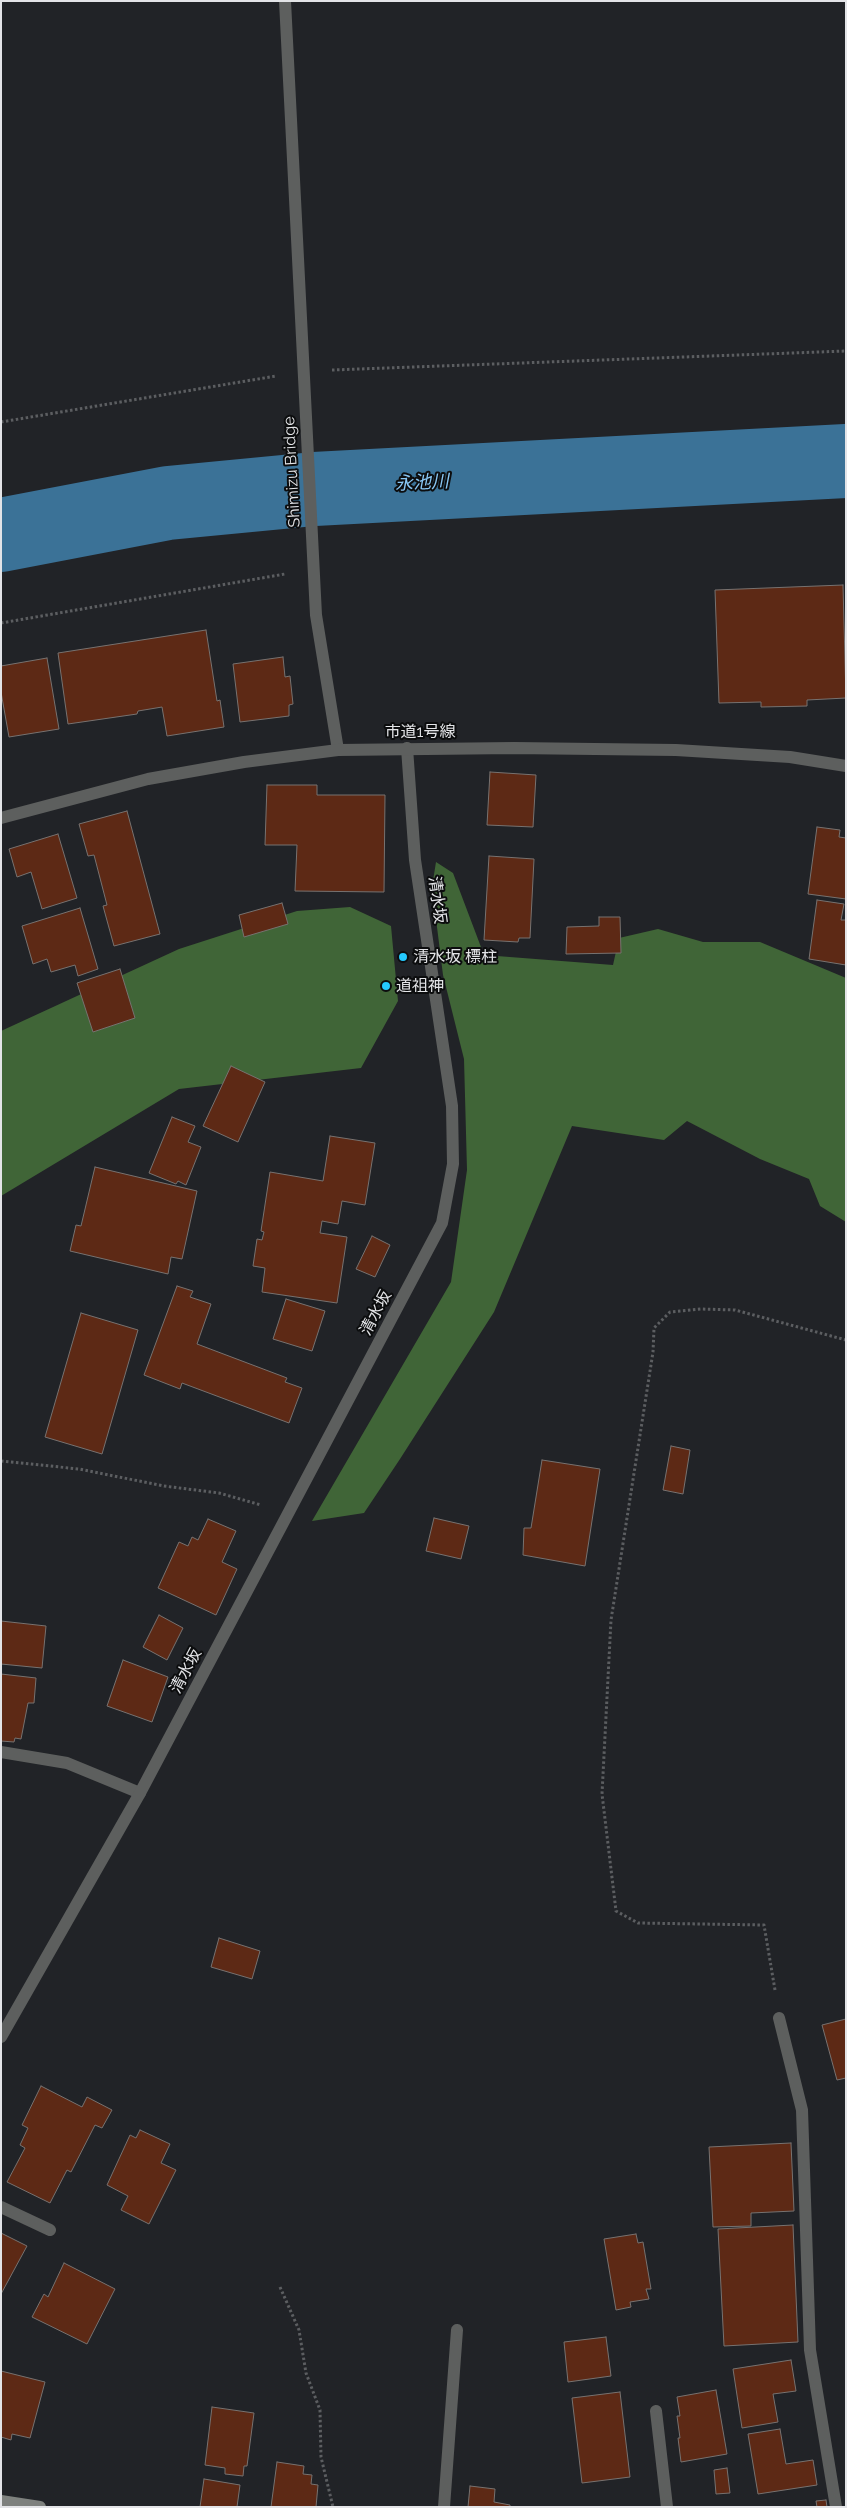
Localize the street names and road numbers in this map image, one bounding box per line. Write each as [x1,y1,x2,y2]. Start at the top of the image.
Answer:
street label: Shimizu Bridge [280,416,304,528]
street label: 市道1号線 [385,722,455,742]
street label: 清水坂 [424,875,450,925]
street label: 清水坂 [356,1287,396,1339]
street label: 清水坂 [166,1645,206,1697]

